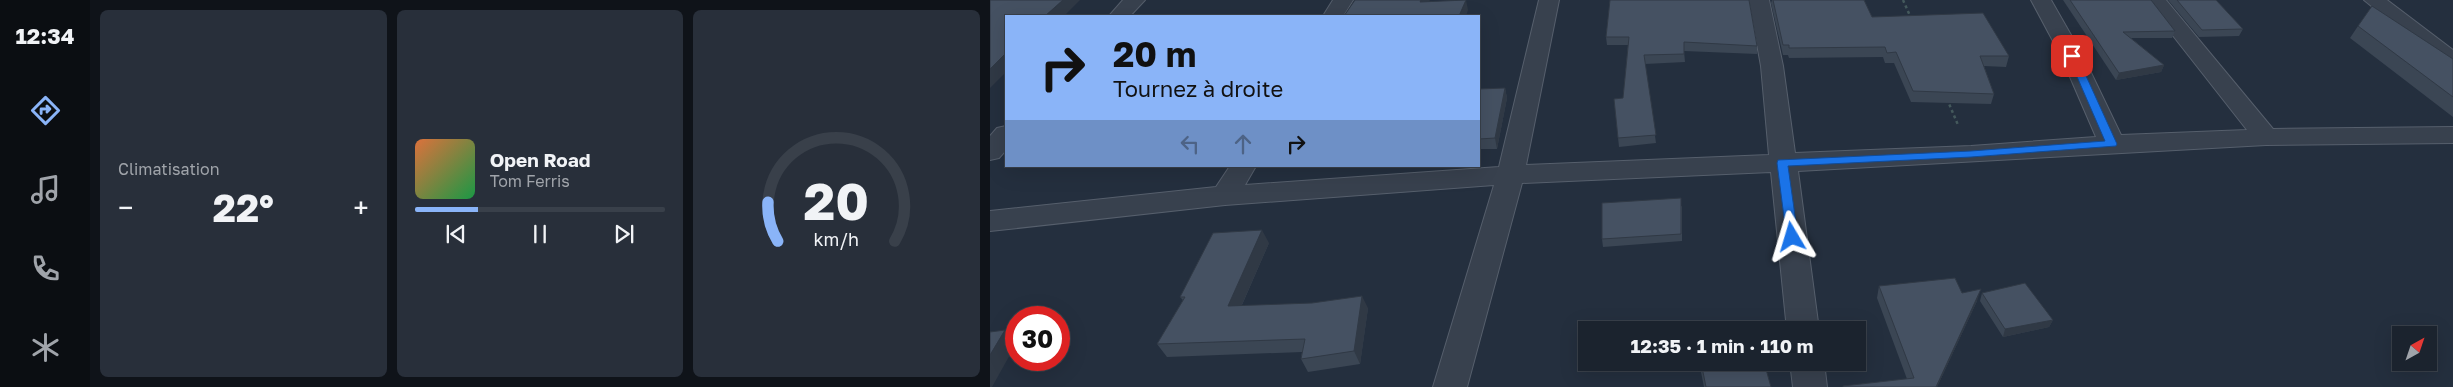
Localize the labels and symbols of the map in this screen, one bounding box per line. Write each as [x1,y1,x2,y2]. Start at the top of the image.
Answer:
pin [2051,35,2093,77]
position arrow [1765,210,1817,262]
speed limit sign: 30 [1005,306,1070,371]
north arrow [2392,326,2438,371]

